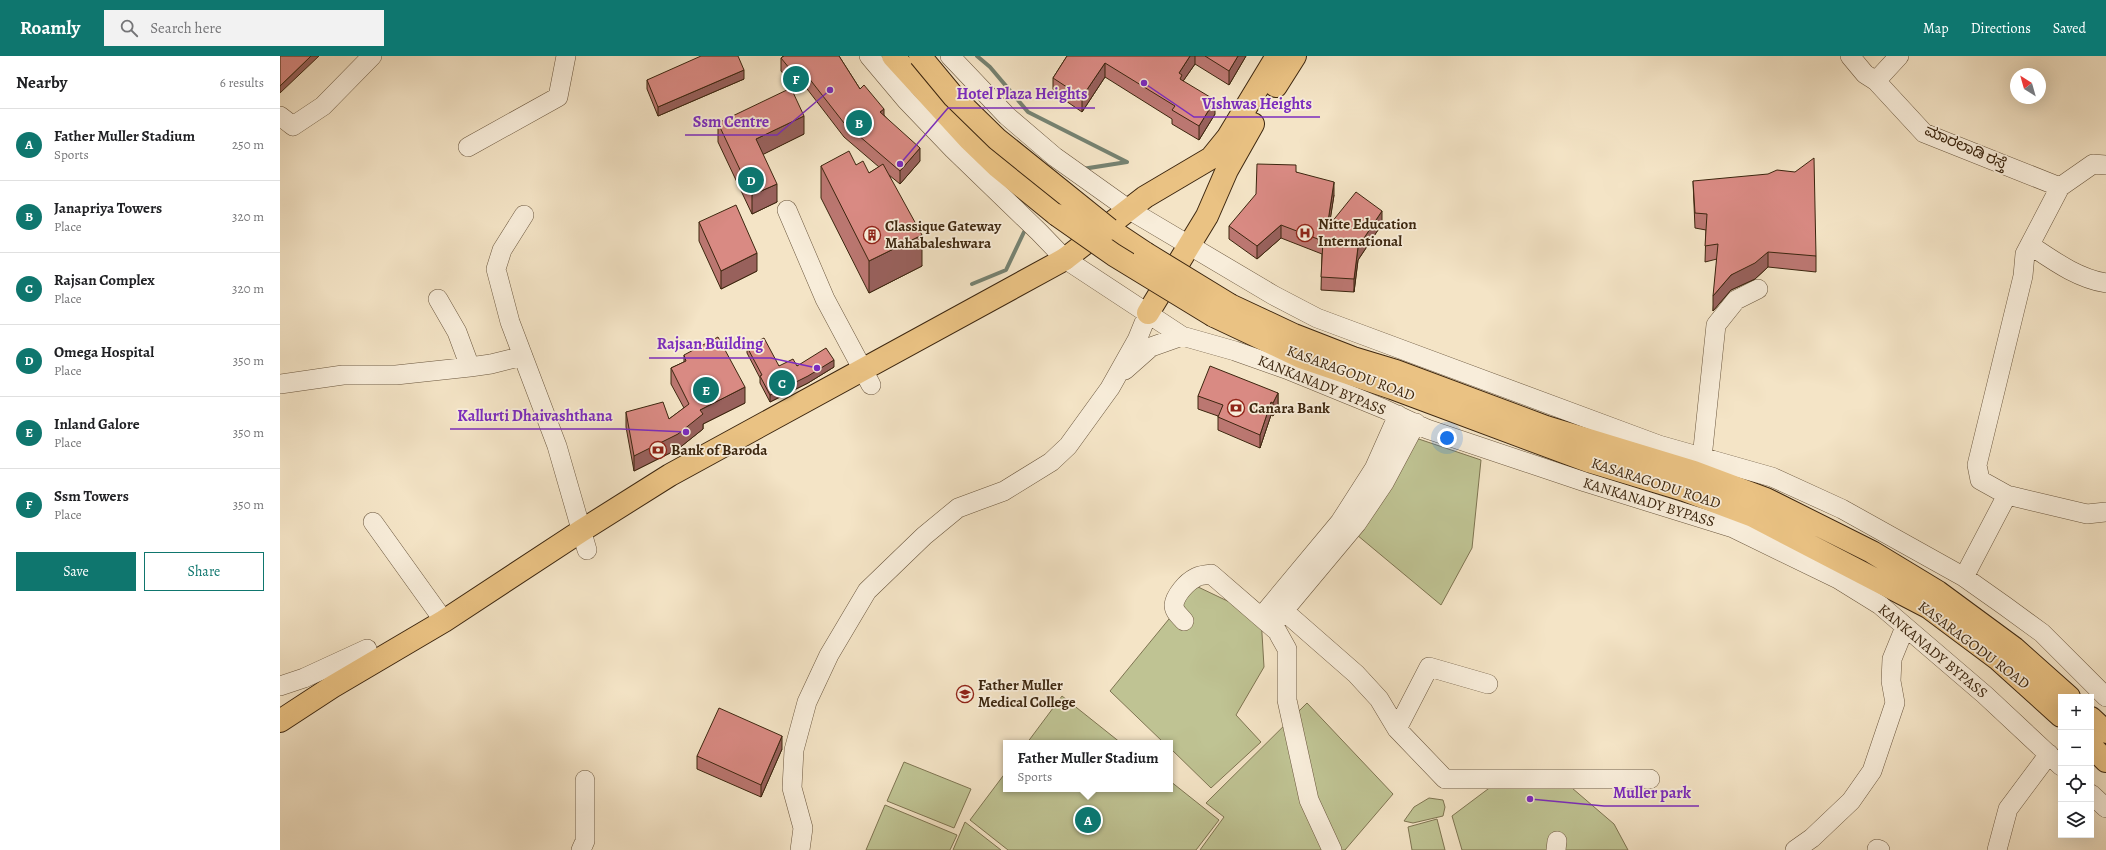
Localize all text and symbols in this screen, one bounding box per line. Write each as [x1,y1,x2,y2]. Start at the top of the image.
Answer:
search box [104,10,384,46]
text: Roamly [20,15,80,41]
icon: search [118,17,140,39]
text: Search here [150,18,222,38]
text: Map [1923,19,1949,38]
text: Directions [1971,19,2031,38]
text: Saved [2053,19,2086,38]
pin: F [783,64,809,94]
north arrow [2010,68,2046,104]
text: Nearby [16,71,67,94]
text: 6 results [220,74,264,91]
callout: Hotel Plaza Heights [948,80,1095,108]
text: Hotel Plaza Heights [957,83,1087,105]
callout: Vishwas Heights [1194,89,1320,117]
text: Vishwas Heights [1201,93,1312,115]
callout: Ssm Centre [685,107,777,135]
pin: B [846,108,872,138]
text: Ssm Centre [693,111,769,133]
street label: ಮಾರಲಾಡಿ ರಸ್ತೆ [1922,120,2011,174]
text: Father Muller Stadium [54,126,195,146]
text: A [25,136,33,153]
text: 250 m [232,136,264,153]
text: Sports [54,146,89,163]
pin: D [738,165,764,195]
text: Janapriya Towers [54,198,162,218]
text: B [25,208,33,225]
text: 320 m [232,208,264,225]
place label: Nitte Education International [1318,214,1417,251]
place label: Classique Gateway Mahabaleshwara [885,216,1002,253]
text: Place [54,218,82,235]
hospital icon: Nitte Education International [1295,223,1315,243]
building icon: Classique Gateway Mahabaleshwara [862,225,882,245]
text: Rajsan Complex [54,270,155,290]
text: C [25,280,33,297]
text: 320 m [232,280,264,297]
text: Place [54,290,82,307]
callout: Rajsan Building [649,330,771,358]
text: Rajsan Building [657,333,764,355]
street label: KASARAGODU ROAD [1284,341,1418,405]
text: Omega Hospital [54,342,154,362]
street label: KANKANADY BYPASS [1255,350,1389,420]
text: D [24,352,34,369]
text: 350 m [233,352,264,369]
text: Place [54,362,82,379]
pin: C [769,368,795,398]
pin: E [693,375,719,405]
bank icon: Canara Bank [1226,398,1246,418]
place label: Canara Bank [1249,398,1330,418]
callout: Kallurti Dhaivashthana [450,401,621,429]
text: Kallurti Dhaivashthana [457,405,613,427]
text: Inland Galore [54,414,140,434]
text: E [25,424,33,441]
text: 350 m [233,424,264,441]
your location [1437,428,1457,448]
text: Place [54,434,82,451]
bank icon: Bank of Baroda [648,440,668,460]
place label: Bank of Baroda [671,440,768,460]
street label: KASARAGODU ROAD [1589,453,1723,513]
street label: KANKANADY BYPASS [1581,472,1717,532]
text: Ssm Towers [54,486,129,506]
text: F [26,496,32,513]
text: 350 m [233,496,264,513]
text: Place [54,506,82,523]
button: Save [16,552,136,591]
button: Share [144,552,264,591]
street label: KASARAGODU ROAD [1914,596,2034,694]
street label: KANKANADY BYPASS [1874,599,1992,703]
place label: Father Muller Medical College [978,675,1076,712]
school or university icon: Father Muller Medical College [955,684,975,704]
map controls [2058,694,2094,838]
button: + [2058,694,2094,730]
button: − [2058,730,2094,766]
popup [1003,740,1173,792]
text: Father Muller Stadium [1017,748,1159,768]
button: locate [2058,766,2094,802]
text: Sports [1017,768,1052,785]
callout: Muller park [1604,778,1699,806]
text: Muller park [1613,782,1692,804]
button: layers [2058,802,2094,838]
pin: A [1075,805,1101,835]

